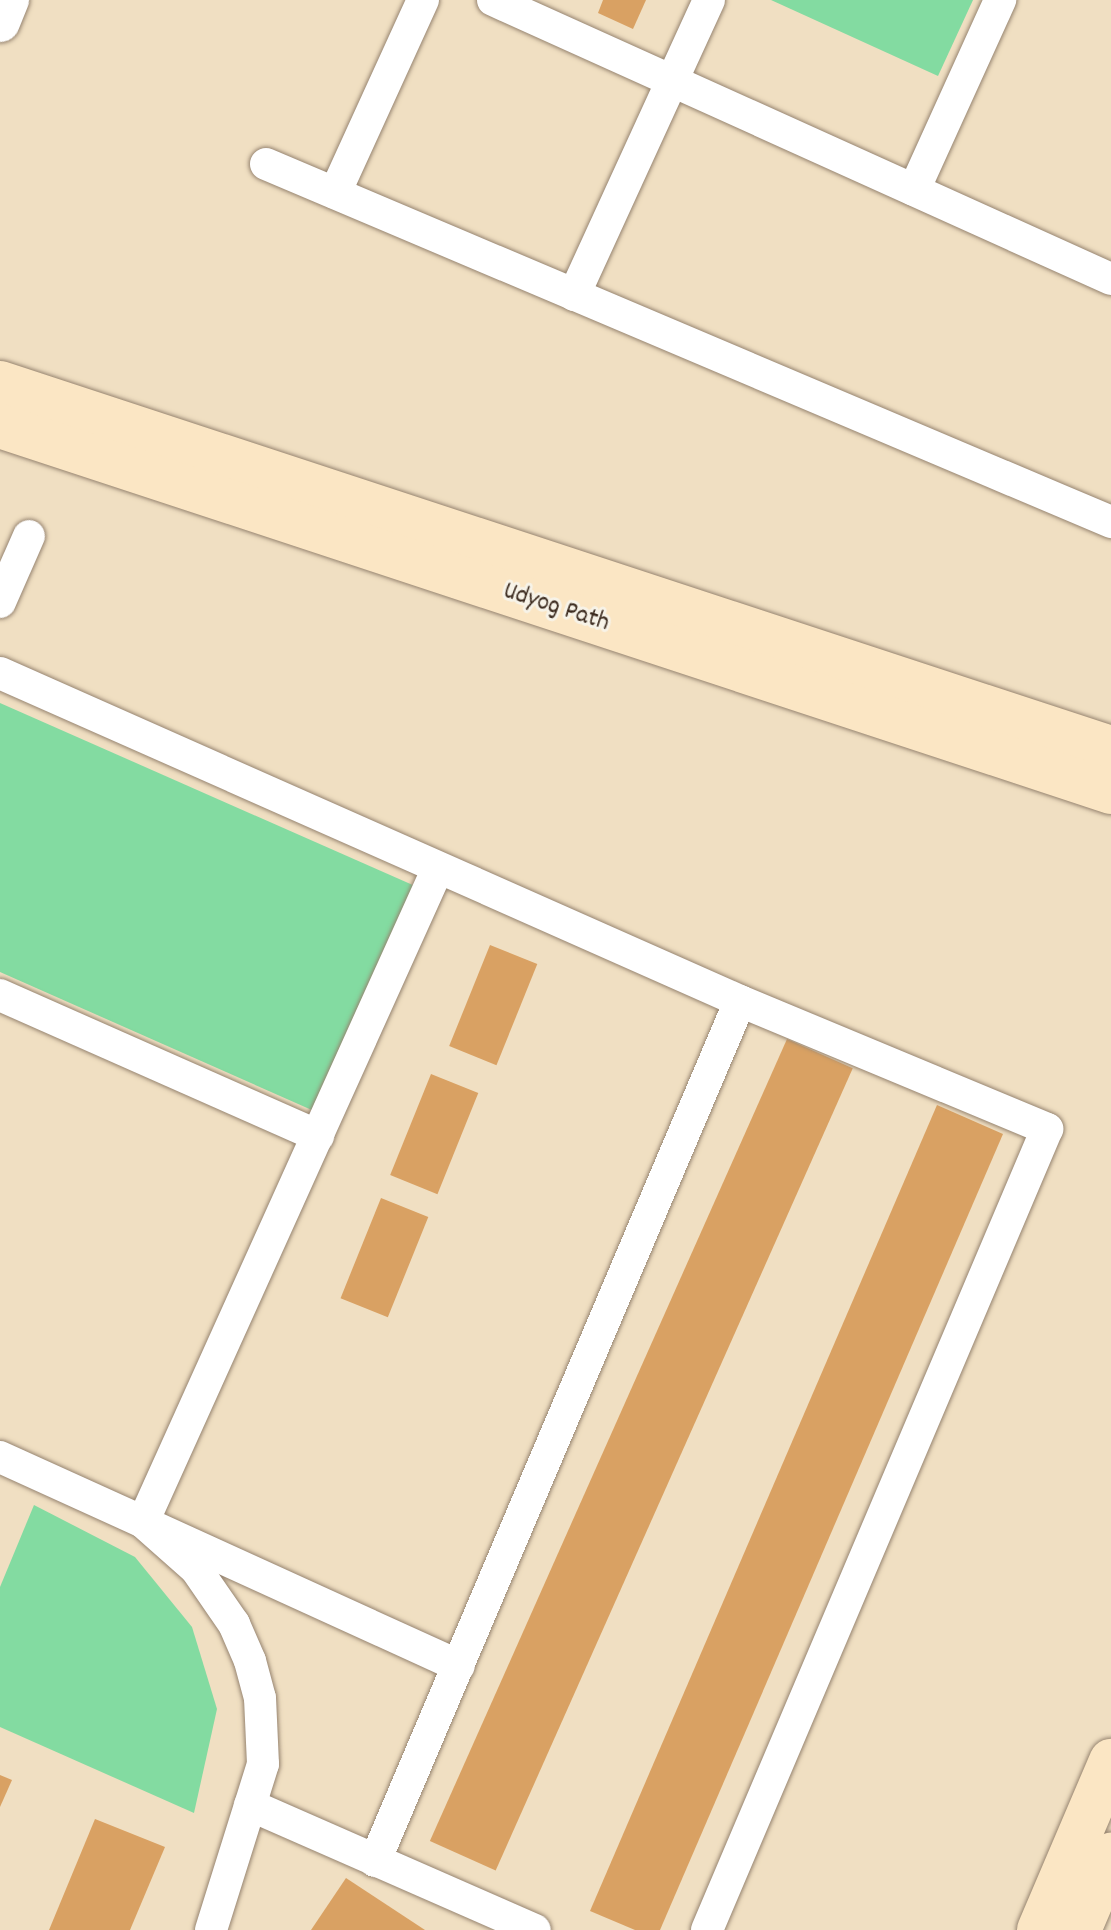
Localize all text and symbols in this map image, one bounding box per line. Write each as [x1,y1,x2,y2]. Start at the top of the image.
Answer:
street label: Udyog Path [499,576,613,640]

